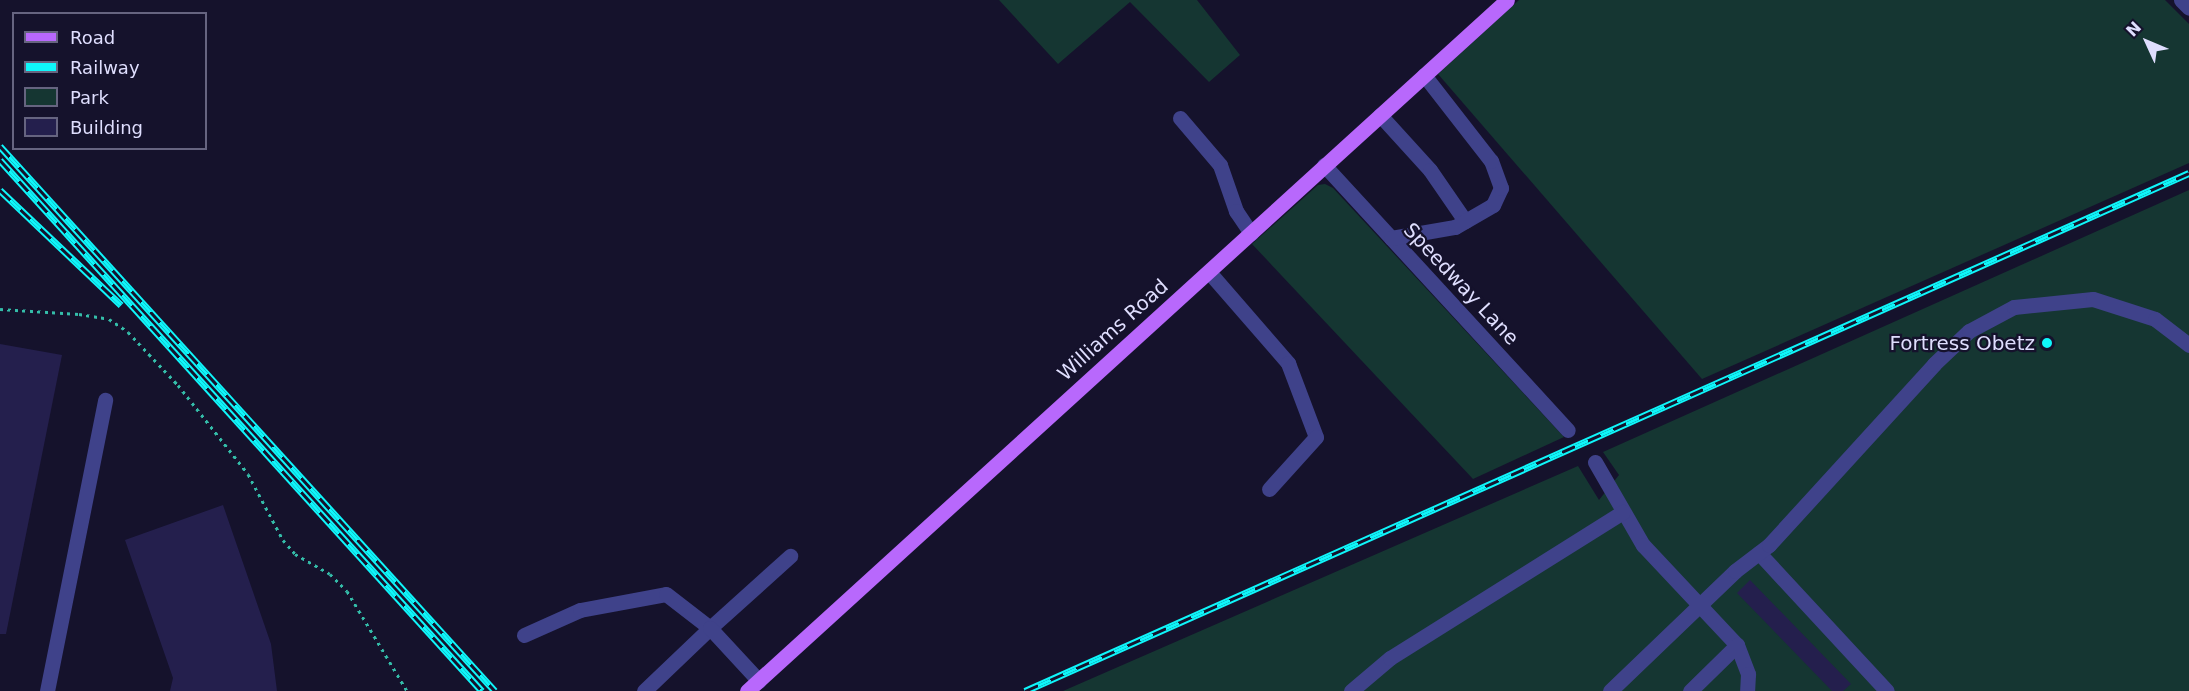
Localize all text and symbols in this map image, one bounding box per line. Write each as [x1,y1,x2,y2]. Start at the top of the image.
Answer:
legend [12,12,207,150]
north arrow [2117,12,2177,72]
text: N [2122,18,2145,41]
text: Road [70,27,115,48]
text: Railway [70,57,140,78]
text: Park [70,87,109,108]
text: Building [70,117,143,138]
street label: Speedway Lane [1398,218,1524,350]
street label: Williams Road [1053,274,1173,386]
place label: Fortress Obetz [1890,331,2035,355]
marker: Fortress Obetz [2040,336,2054,350]

